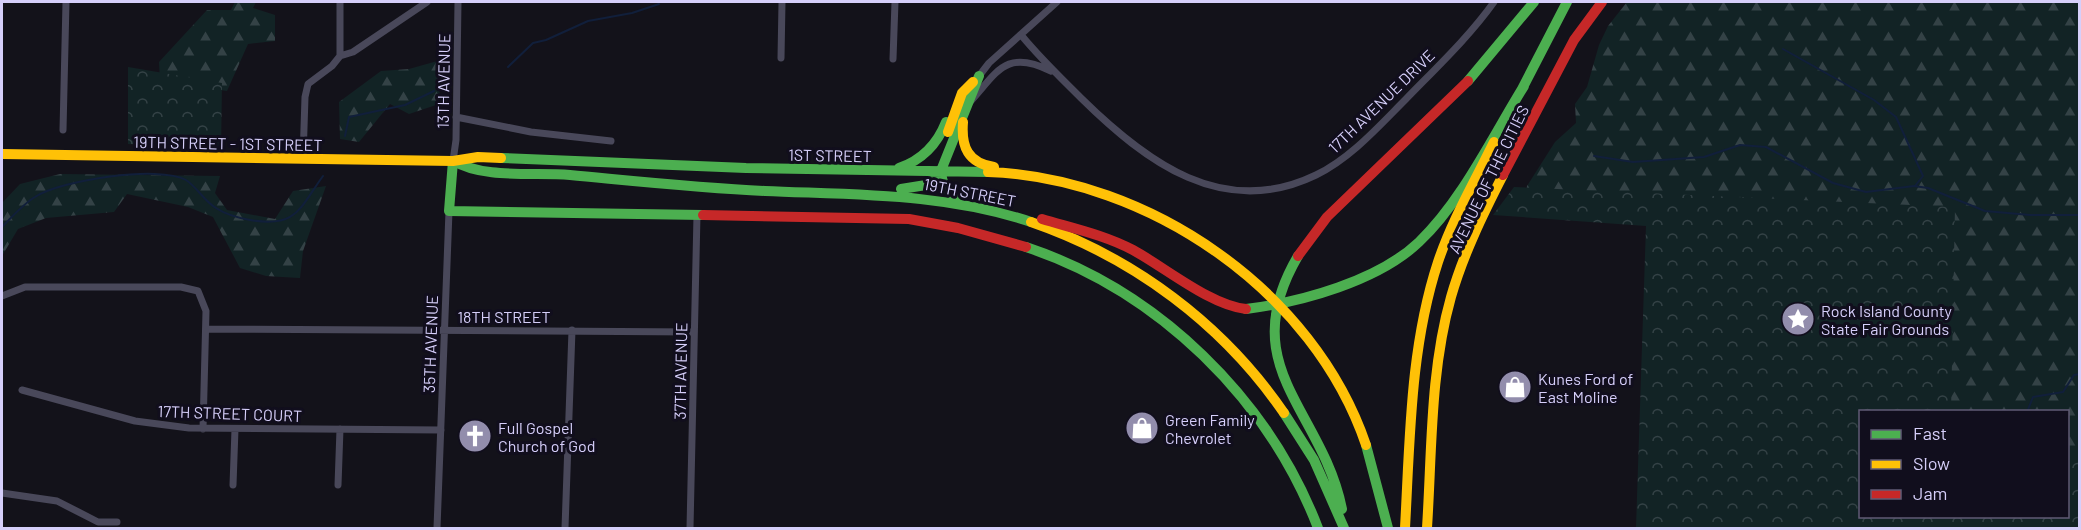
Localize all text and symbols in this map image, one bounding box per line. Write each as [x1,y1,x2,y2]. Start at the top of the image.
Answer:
street label: 13TH AVENUE [433,33,453,129]
street label: 17TH AVENUE DRIVE [1324,45,1438,157]
street label: AVENUE OF THE CITIES [1444,102,1532,256]
street label: 19TH STREET - 1ST STREET [133,132,323,154]
street label: 1ST STREET [788,145,872,165]
street label: 19TH STREET [923,174,1017,210]
street label: 35TH AVENUE [419,295,441,393]
place icon: Rock Island County State Fair Grounds [1780,301,1816,337]
place label: Rock Island County State Fair Grounds [1821,301,1953,338]
street label: 18TH STREET [457,307,551,326]
street label: 37TH AVENUE [670,322,690,420]
shop icon: Kunes Ford of East Moline [1497,369,1533,405]
place label: Kunes Ford of East Moline [1538,369,1634,406]
street label: 17TH STREET COURT [158,401,302,425]
shop icon: Green Family Chevrolet [1124,410,1160,446]
place label: Green Family Chevrolet [1165,410,1255,447]
legend [1859,410,2069,518]
church icon: Full Gospel Church of God [457,418,493,454]
place label: Full Gospel Church of God [498,418,596,455]
text: Fast [1913,422,1947,444]
text: Slow [1913,452,1950,474]
text: Jam [1913,482,1947,504]

